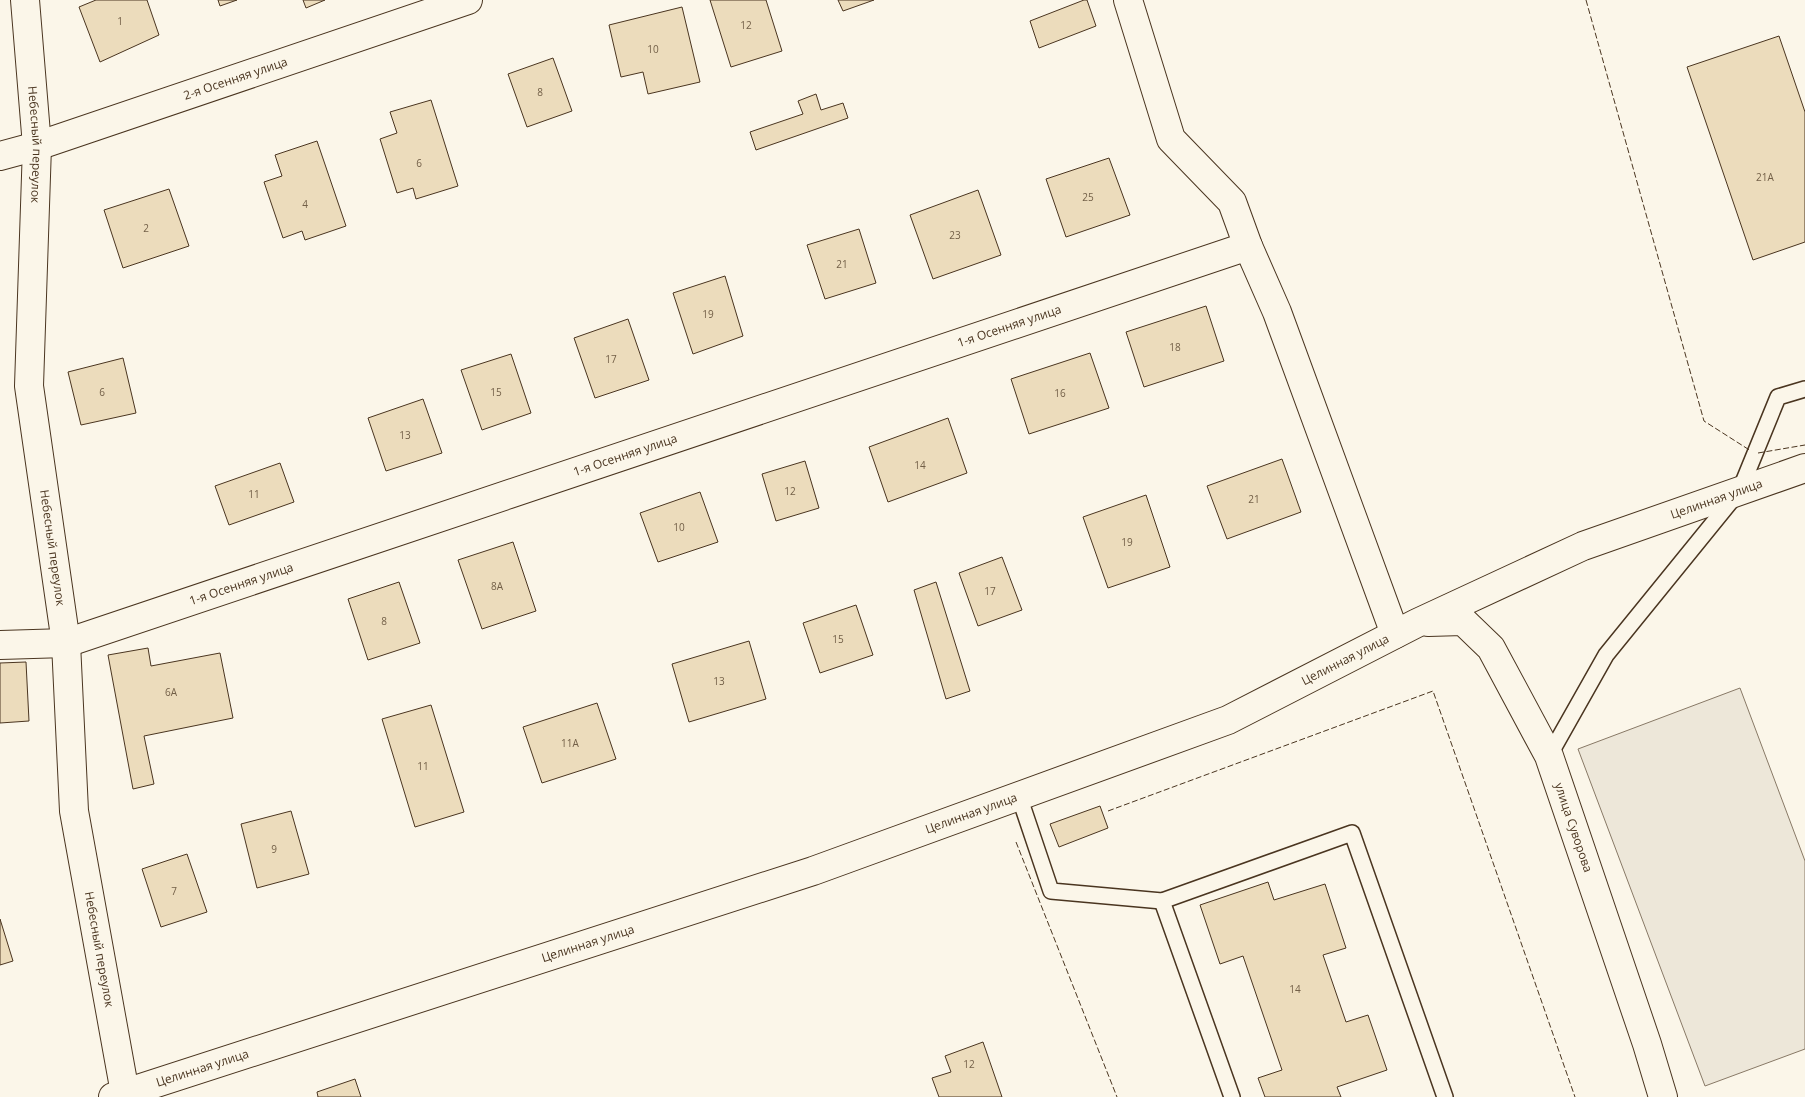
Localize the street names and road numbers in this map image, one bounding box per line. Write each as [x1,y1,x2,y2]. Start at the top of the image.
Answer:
street label: 2-я Осенняя улица [181,53,290,104]
street label: Небесный переулок [24,85,46,204]
street label: 1-я Осенняя улица [955,300,1063,351]
street label: 1-я Осенняя улица [571,429,679,480]
street label: Целинная улица [1668,475,1765,523]
street label: Небесный переулок [36,488,70,608]
street label: 1-я Осенняя улица [187,558,295,609]
street label: Целинная улица [1298,630,1392,689]
street label: улица Суворова [1551,780,1597,874]
street label: Целинная улица [923,788,1019,837]
street label: Небесный переулок [81,890,118,1009]
street label: Целинная улица [539,920,636,966]
street label: Целинная улица [154,1045,251,1091]

